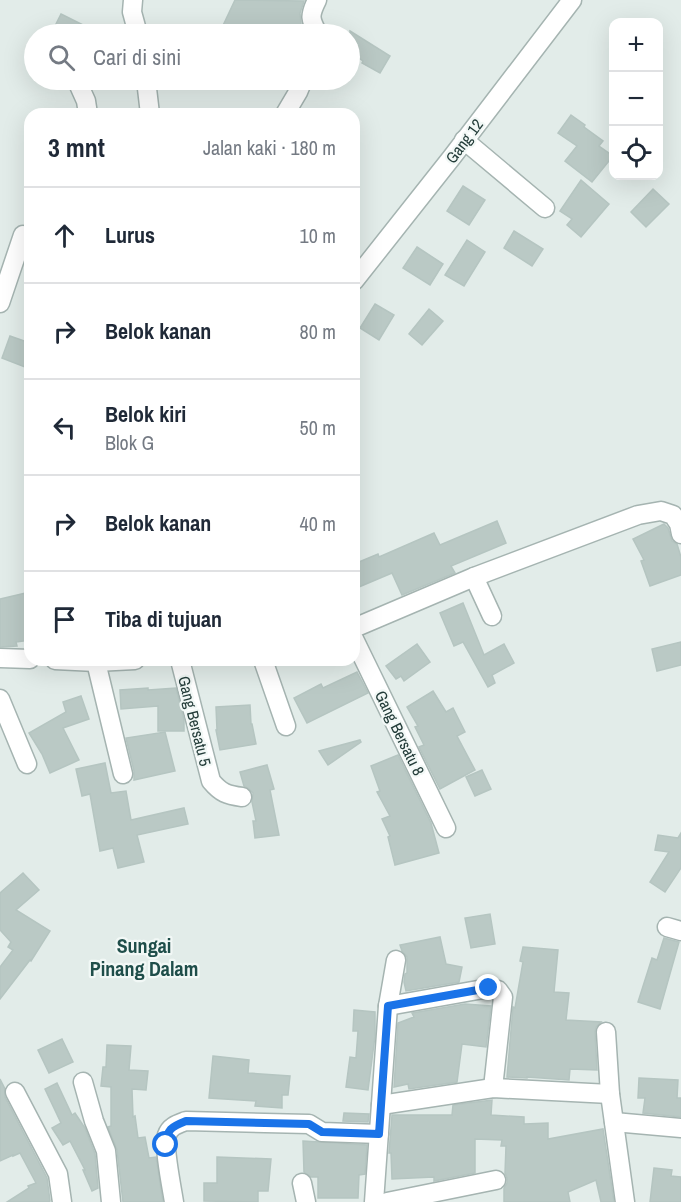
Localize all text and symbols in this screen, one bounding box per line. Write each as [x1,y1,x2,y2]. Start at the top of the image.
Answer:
map controls [609,18,663,180]
button: + [609,18,663,72]
search box [24,24,360,90]
icon: search [45,41,78,74]
text: Cari di sini [93,42,181,72]
button: − [609,72,663,126]
street label: Gang 12 [440,114,488,168]
button: locate [609,126,663,180]
text: 3 mnt [48,130,105,165]
text: Jalan kaki · 180 m [203,134,336,161]
icon: ahead [48,219,81,252]
text: Lurus [105,220,155,250]
text: 10 m [300,222,336,249]
icon: right [48,315,81,348]
text: Belok kanan [105,316,211,346]
text: 80 m [300,318,336,345]
text: Belok kiri [105,399,186,429]
icon: left [48,411,81,444]
text: 50 m [300,414,336,441]
text: Blok G [105,429,154,456]
icon: right [48,507,81,540]
text: Belok kanan [105,508,211,538]
text: 40 m [300,510,336,537]
icon: arrive [48,603,81,636]
text: Tiba di tujuan [105,604,222,634]
street label: Gang Bersatu 5 [173,674,217,768]
street label: Gang Bersatu 8 [370,687,430,779]
district label: Sungai Pinang Dalam [90,932,198,982]
route end [475,974,501,1000]
route start [152,1131,178,1157]

